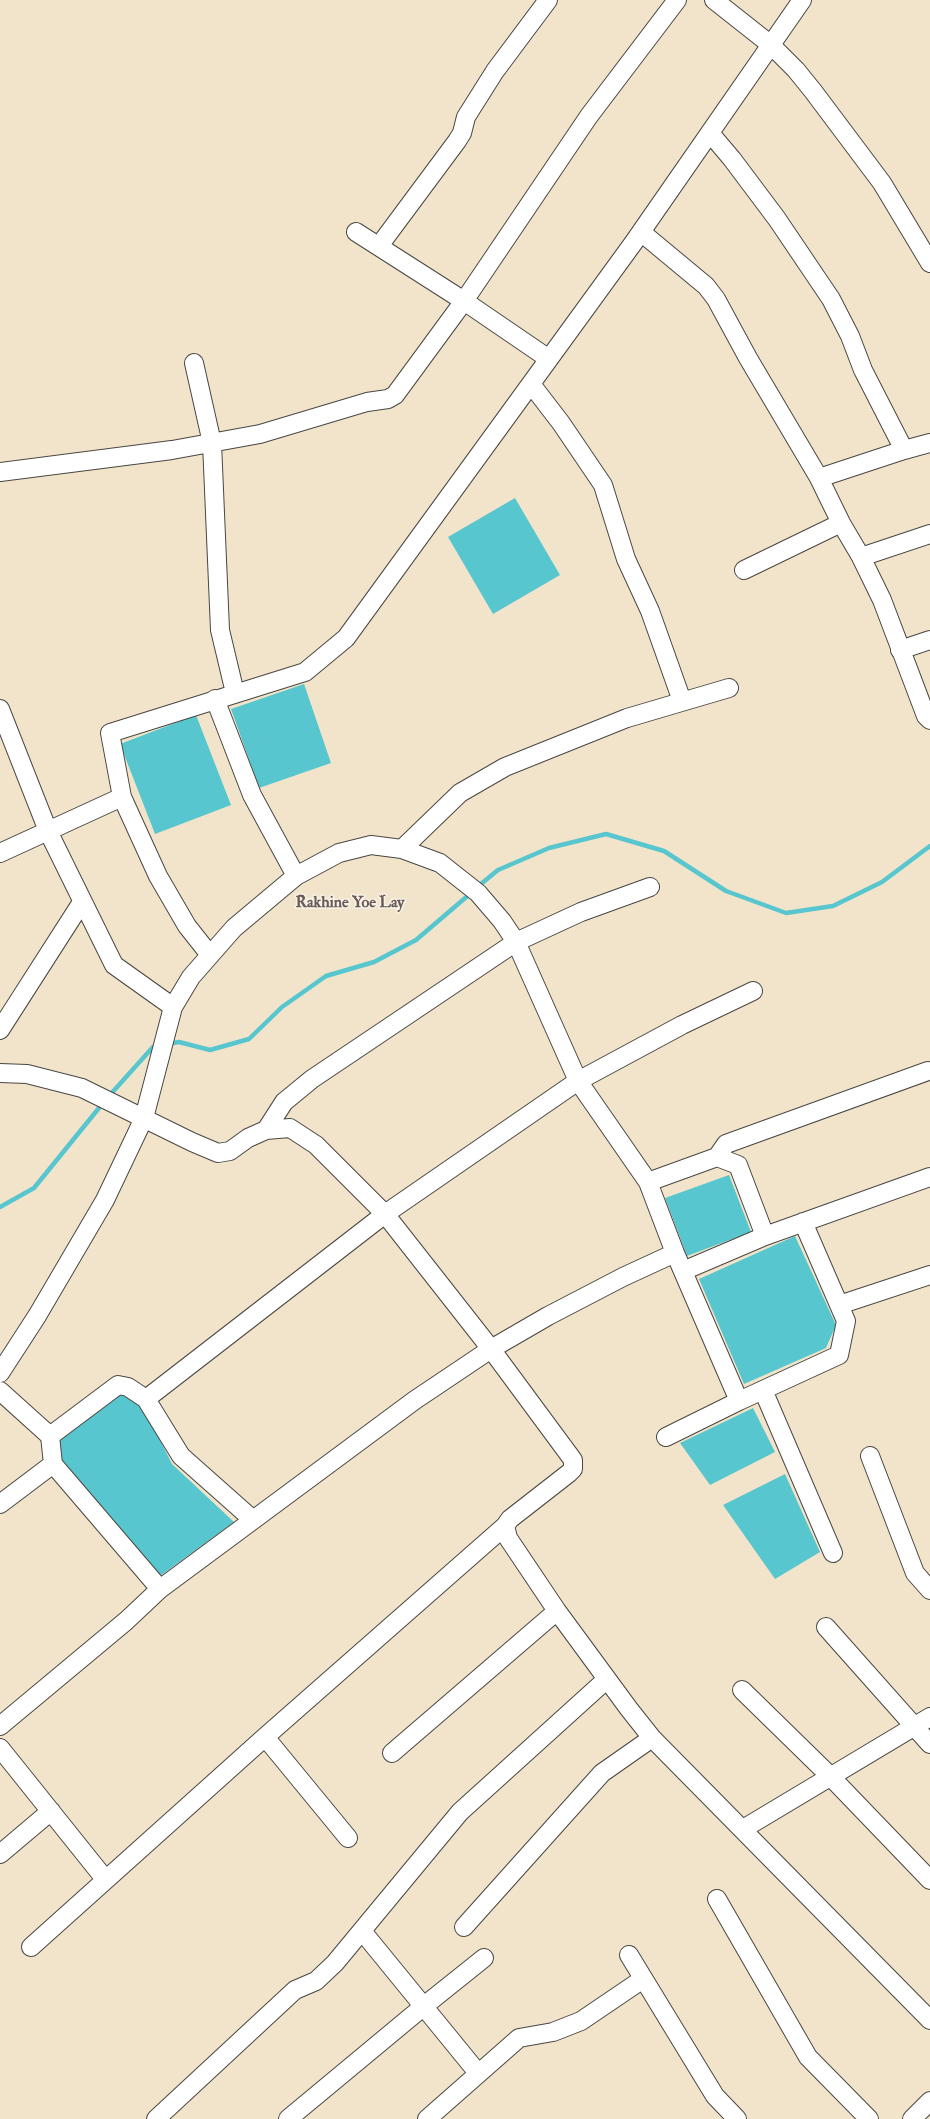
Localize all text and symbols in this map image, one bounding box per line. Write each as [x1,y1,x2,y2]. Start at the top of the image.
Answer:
district label: Rakhine Yoe Lay [296,894,404,914]

